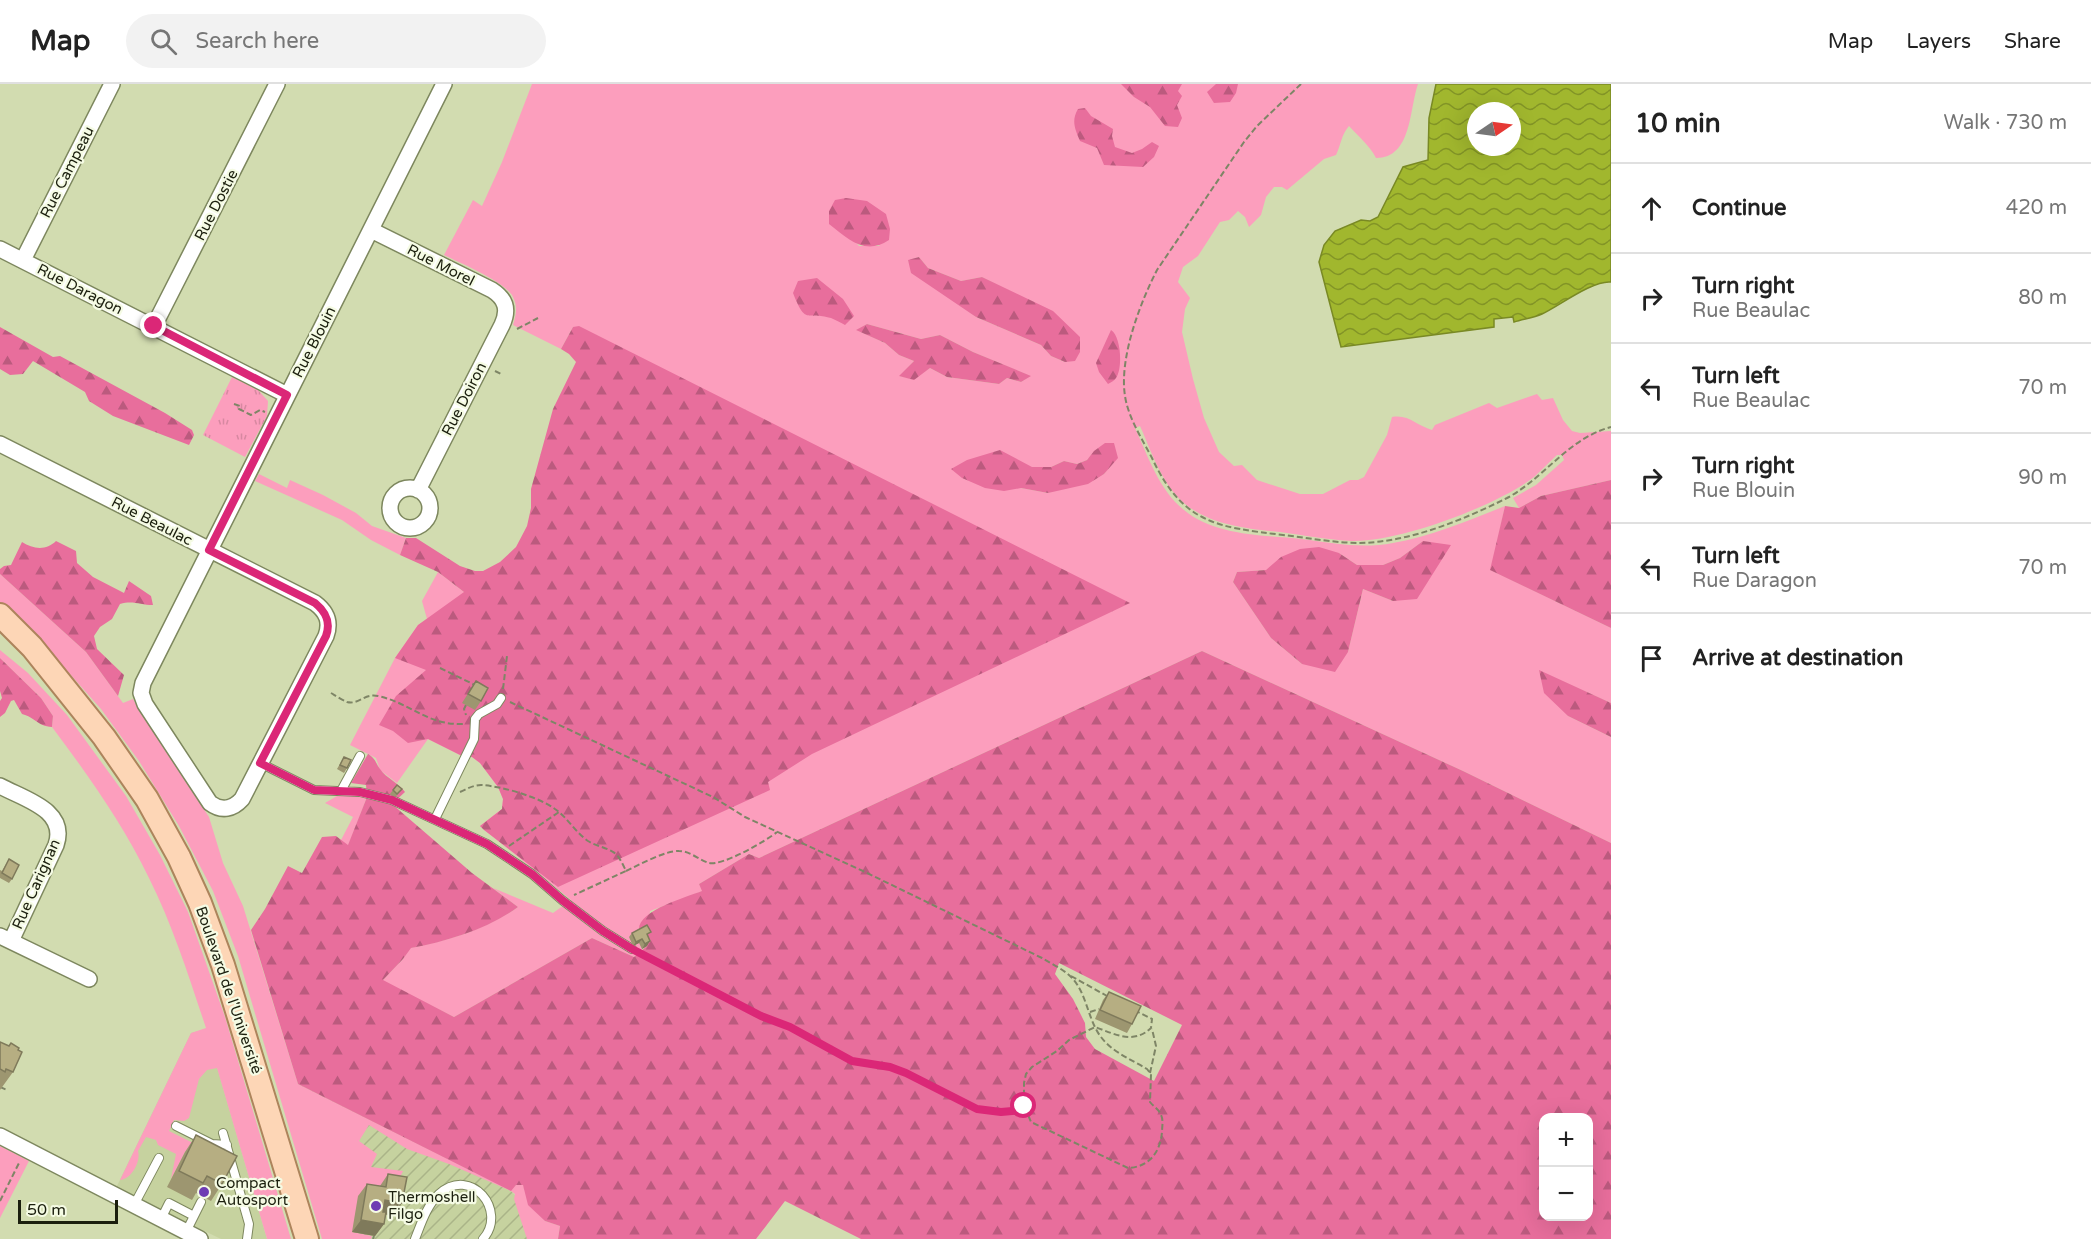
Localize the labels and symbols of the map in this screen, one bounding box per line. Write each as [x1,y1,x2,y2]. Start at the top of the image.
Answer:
north arrow [1467,102,1521,156]
street label: Rue Campeau [36,123,98,221]
street label: Rue Dostie [190,166,242,244]
street label: Rue Morel [404,240,478,290]
street label: Rue Daragon [34,260,126,318]
street label: Rue Blouin [288,303,340,381]
route end [140,312,166,338]
street label: Rue Doiron [438,359,490,439]
street label: Rue Beaulac [108,493,196,549]
street label: Rue Carignan [8,836,64,932]
street label: Boulevard de l'Université [192,904,266,1076]
route start [1010,1092,1036,1118]
place label: Compact Autosport [216,1174,288,1209]
marker: Compact Autosport [197,1185,211,1199]
place label: Thermoshell Filgo [388,1188,476,1223]
scale bar [18,1197,118,1224]
marker: Thermoshell Filgo [369,1199,383,1213]

